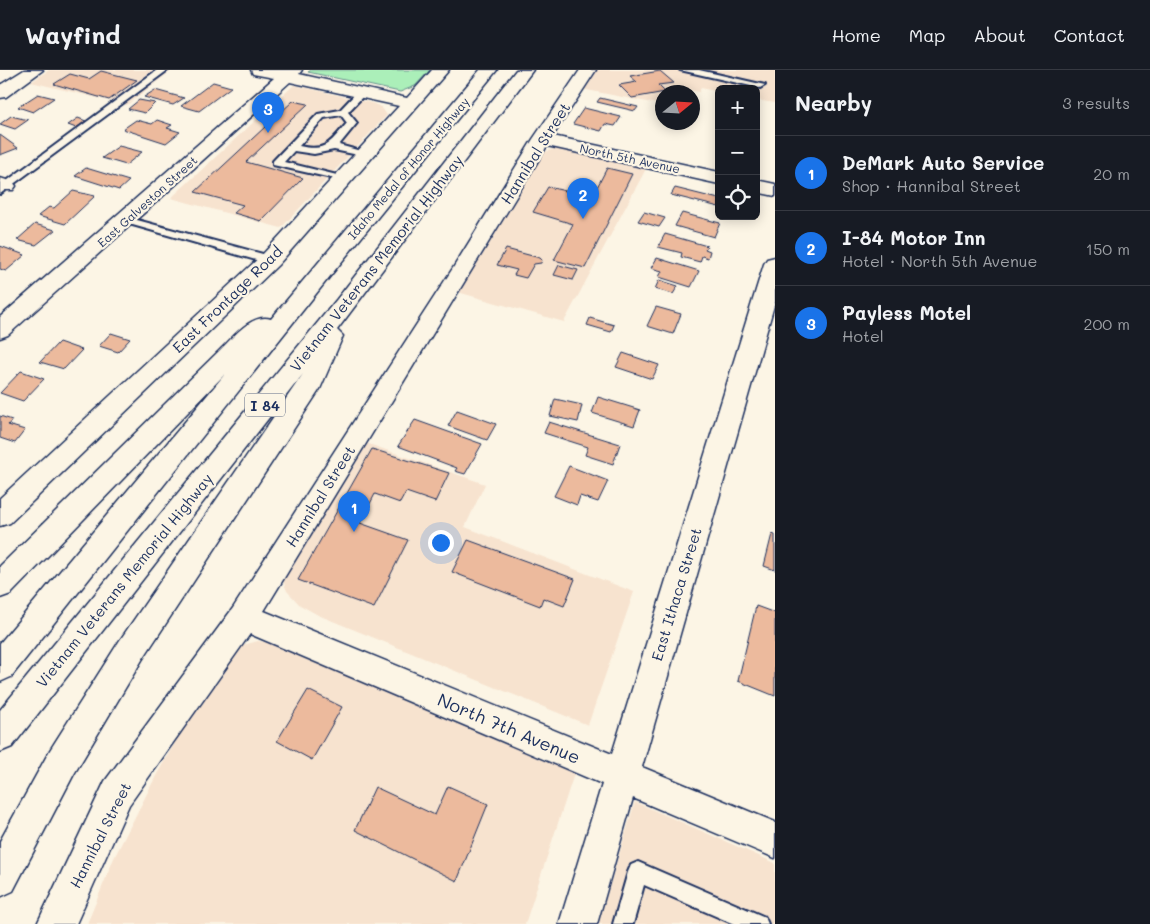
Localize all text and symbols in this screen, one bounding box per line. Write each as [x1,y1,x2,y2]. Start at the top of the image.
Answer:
text: Wayfind [25,19,121,50]
text: Home [832,23,881,47]
text: Map [909,23,945,47]
text: About [973,23,1026,47]
text: Contact [1054,23,1125,47]
north arrow [655,85,700,130]
map controls [715,85,760,220]
button: + [715,85,760,130]
text: Nearby [795,89,872,116]
pin: 3 [252,92,284,133]
text: 3 results [1062,92,1130,113]
street label: Idaho Medal of Honor Highway [344,94,472,242]
street label: Hannibal Street [496,98,574,208]
button: − [715,130,760,175]
street label: North 5th Avenue [578,140,682,176]
street label: Vietnam Veterans Memorial Highway [285,150,467,376]
text: DeMark Auto Service [842,150,1044,175]
street label: East Galveston Street [94,152,200,250]
text: 1 [807,163,815,184]
text: 20 m [1093,163,1130,184]
button: locate [715,175,760,220]
text: Shop · Hannibal Street [842,175,1021,196]
pin: 2 [567,178,599,219]
text: I-84 Motor Inn [842,225,986,250]
text: 2 [807,238,815,259]
text: 150 m [1086,238,1130,259]
street label: East Frontage Road [168,241,286,357]
text: Hotel · North 5th Avenue [842,250,1037,271]
text: Payless Motel [842,300,971,325]
text: 3 [806,313,816,334]
text: 200 m [1083,313,1130,334]
text: Hotel [842,325,884,346]
road number: I 84 [245,394,285,416]
street label: Hannibal Street [281,441,359,551]
street label: Vietnam Veterans Memorial Highway [31,469,217,691]
pin: 1 [338,491,370,532]
street label: East Ithaca Street [646,525,706,663]
your location [428,530,454,556]
street label: North 7th Avenue [434,687,584,769]
street label: Hannibal Street [65,779,135,891]

